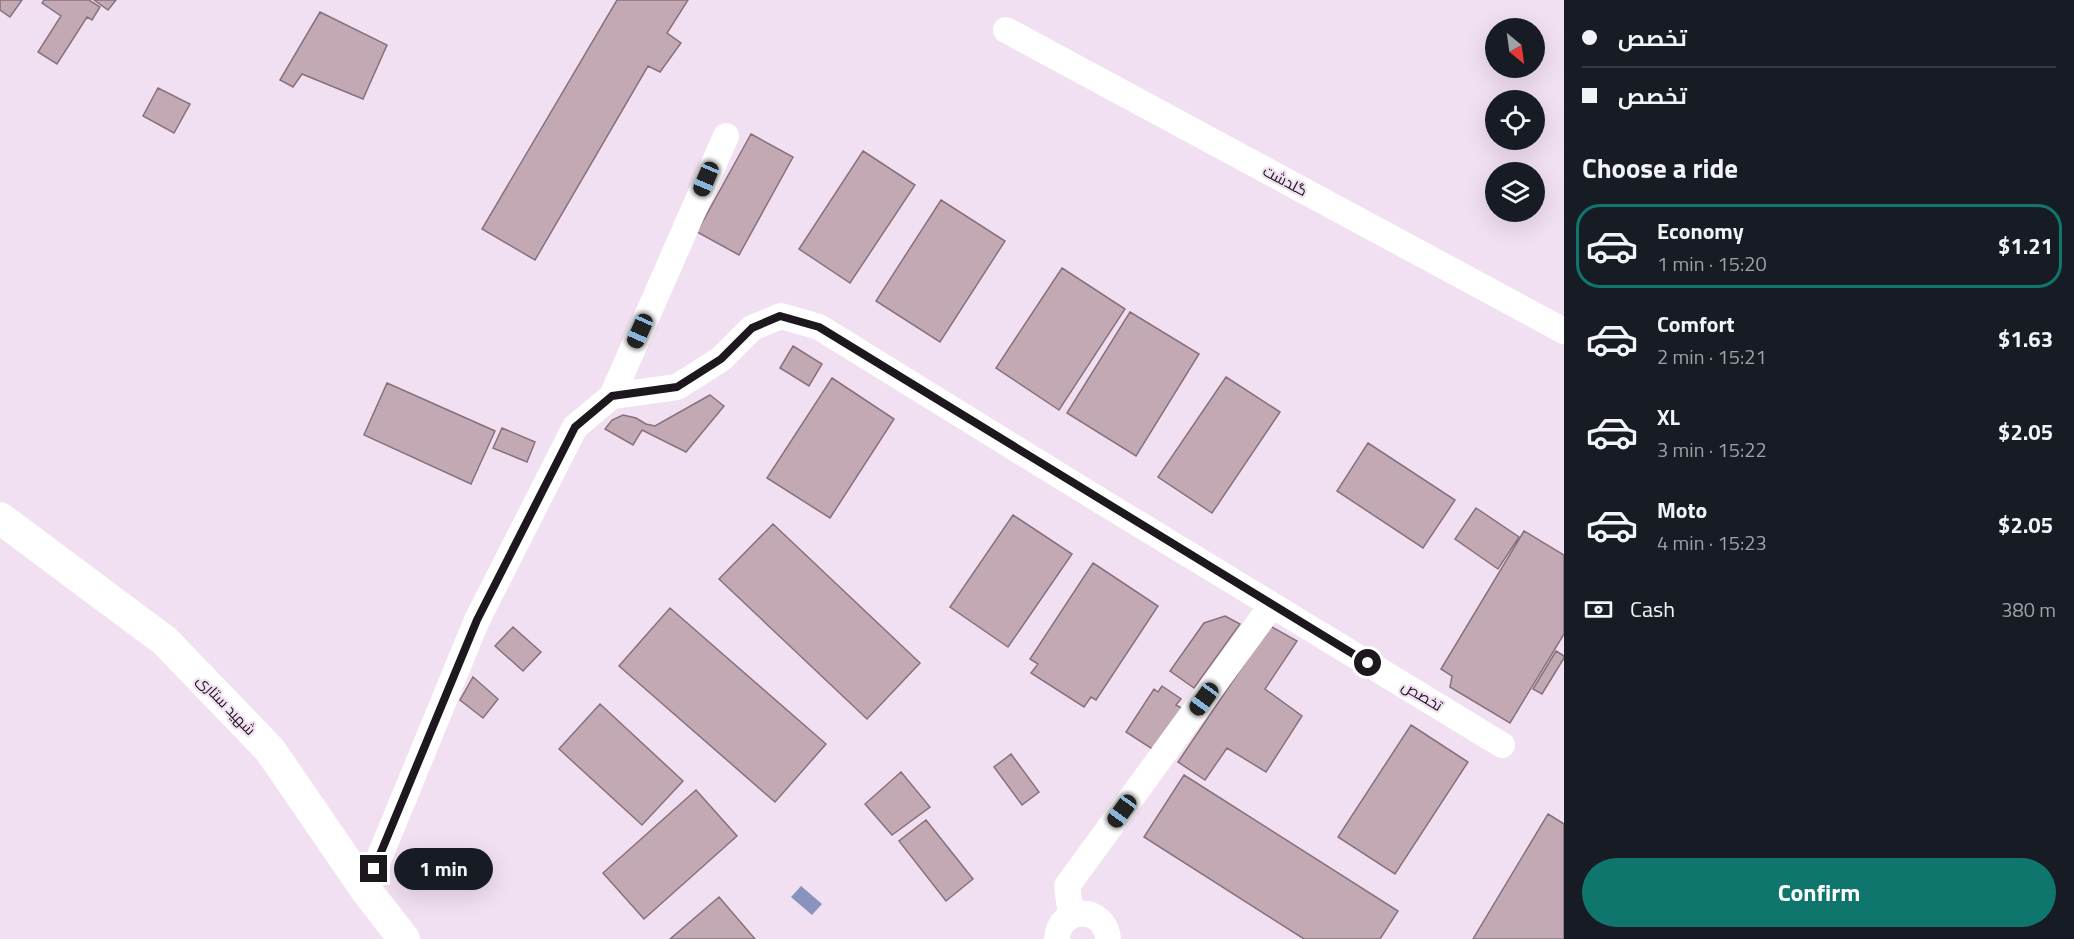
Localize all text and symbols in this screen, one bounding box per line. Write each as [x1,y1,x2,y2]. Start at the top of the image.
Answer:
north arrow [1485,18,1545,78]
map controls [1485,18,1545,222]
text: تخصص [1618,21,1687,55]
text: تخصص [1618,79,1687,113]
button: locate [1485,90,1545,150]
text: Choose a ride [1582,147,1738,188]
car [691,159,721,199]
street label: گلدشت [1259,159,1312,202]
button: layers [1485,162,1545,222]
text: Economy [1657,214,1744,248]
icon: car [1585,219,1639,273]
text: $1.21 [1998,229,2053,263]
text: 1 min · 15:20 [1657,248,1767,279]
text: Comfort [1657,307,1735,341]
car [624,311,656,351]
icon: car [1585,312,1639,366]
text: $1.63 [1998,322,2053,356]
text: 2 min · 15:21 [1657,341,1767,372]
text: XL [1657,400,1680,434]
icon: car [1585,405,1639,459]
text: $2.05 [1998,415,2053,449]
text: 3 min · 15:22 [1657,434,1767,465]
text: Moto [1657,493,1707,527]
icon: car [1585,498,1639,552]
text: $2.05 [1998,508,2053,542]
text: 4 min · 15:23 [1657,527,1767,558]
text: Cash [1630,592,1675,626]
icon: cash [1582,593,1615,626]
text: 380 m [2001,594,2056,625]
route start [1354,649,1381,676]
street label: شهید ستاری [191,669,261,740]
street label: تخصص [1397,674,1447,717]
car [1186,679,1222,719]
car [1104,791,1140,831]
callout: 1 min [395,848,494,890]
text: 1 min [419,853,468,884]
route end [360,855,387,882]
button: Confirm [1582,858,2056,927]

